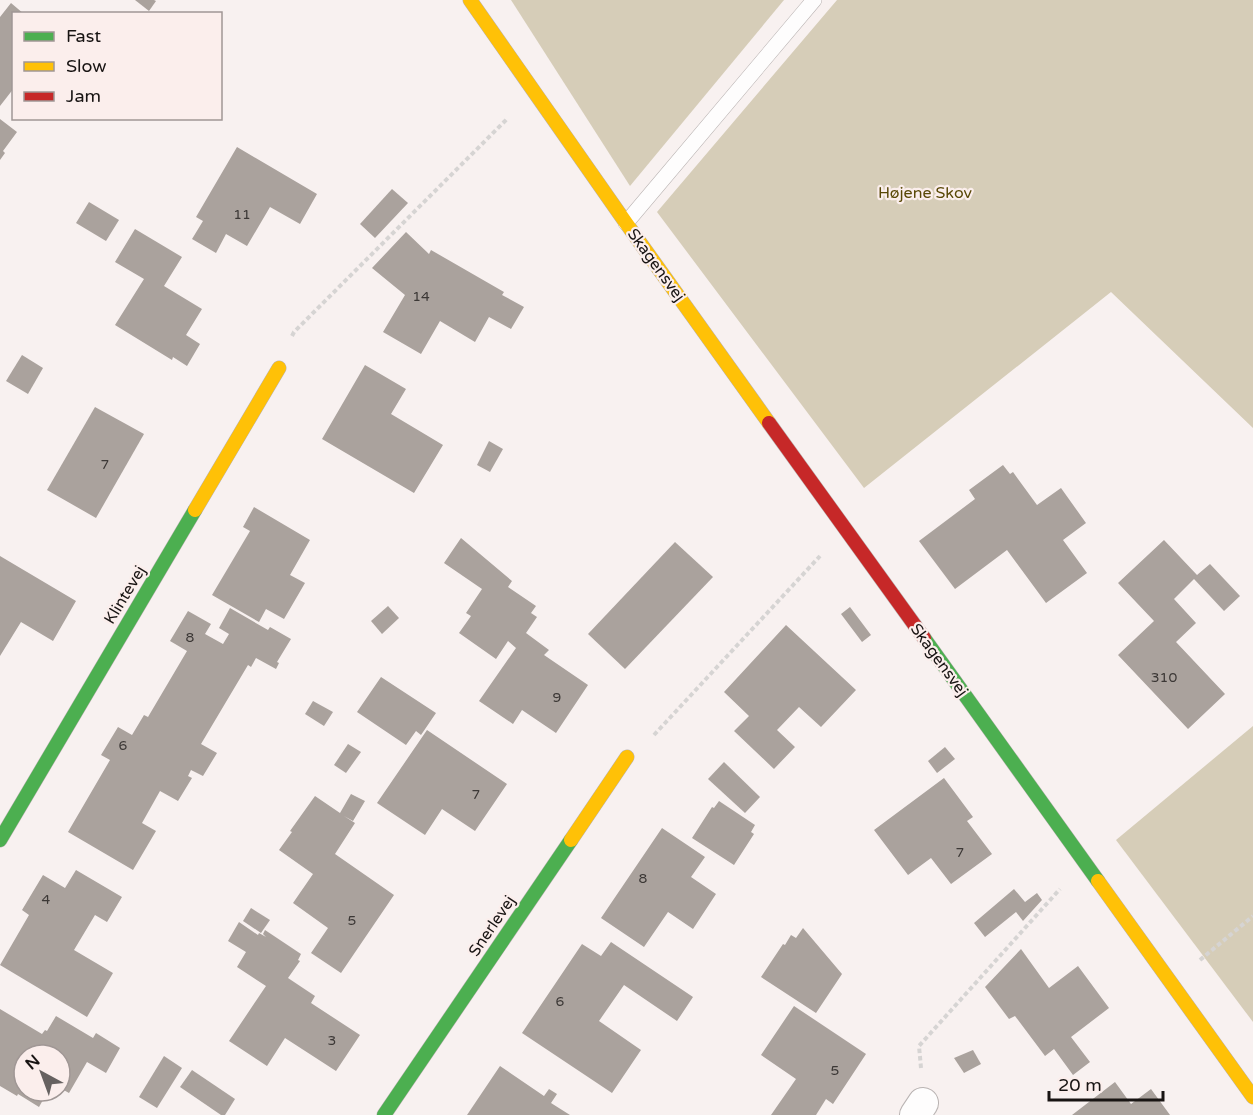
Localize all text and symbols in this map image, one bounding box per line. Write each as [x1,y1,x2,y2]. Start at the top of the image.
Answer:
legend [12,12,222,120]
text: Fast [66,25,101,47]
text: Slow [66,55,107,77]
text: Jam [66,85,101,107]
park label: Højene Skov [878,183,973,203]
house number: 11 [233,206,251,223]
street label: Skagensvej [623,225,689,305]
house number: 14 [412,288,430,305]
house number: 7 [101,456,109,473]
street label: Klintevej [100,562,150,628]
street label: Skagensvej [906,620,972,700]
house number: 8 [186,629,195,646]
house number: 310 [1151,669,1177,686]
house number: 9 [553,689,561,706]
house number: 6 [119,737,128,754]
house number: 7 [472,786,480,803]
house number: 7 [956,844,964,861]
house number: 8 [639,870,648,887]
house number: 4 [42,891,51,908]
street label: Snerlevej [464,892,520,960]
house number: 5 [348,912,356,929]
house number: 6 [556,993,565,1010]
house number: 3 [328,1032,336,1049]
north arrow [12,1043,72,1103]
text: N [21,1051,44,1074]
house number: 5 [831,1062,839,1079]
scale bar [1049,1064,1163,1102]
text: 20 m [1058,1074,1102,1096]

